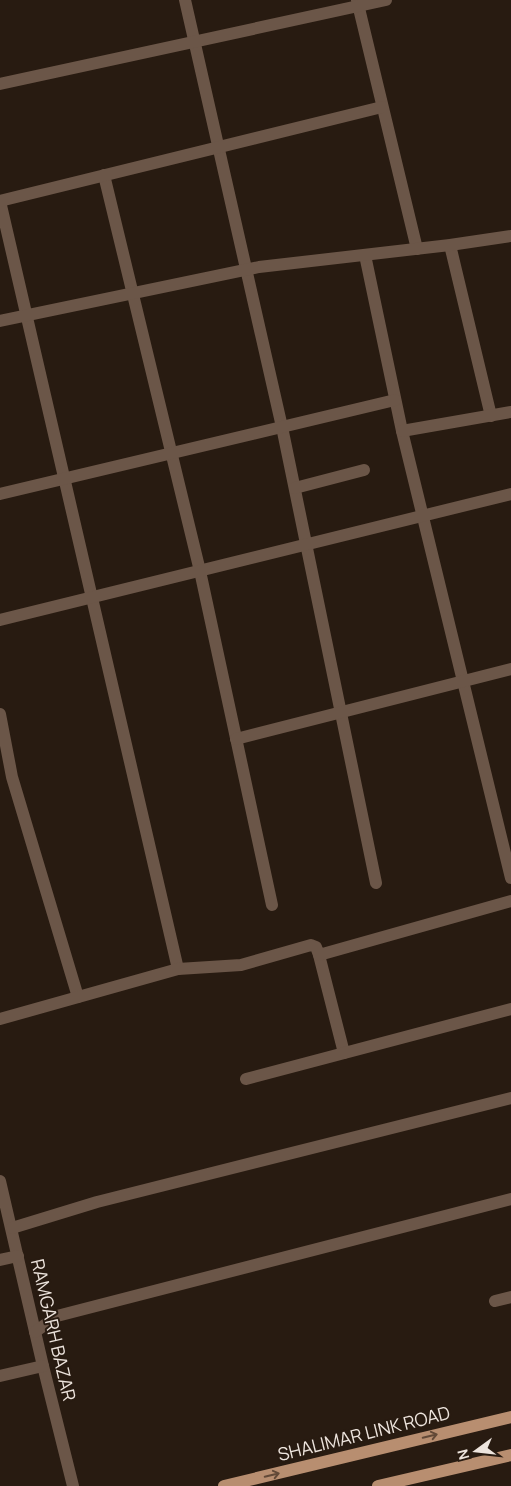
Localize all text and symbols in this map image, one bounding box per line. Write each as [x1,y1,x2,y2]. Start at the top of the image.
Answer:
street label: RAMGARH BAZAR [26,1256,82,1403]
street label: SHALIMAR LINK ROAD [275,1400,452,1466]
north arrow [451,1426,501,1476]
one-way arrow [421,1431,437,1440]
text: N [452,1447,473,1462]
one-way arrow [263,1470,279,1479]

